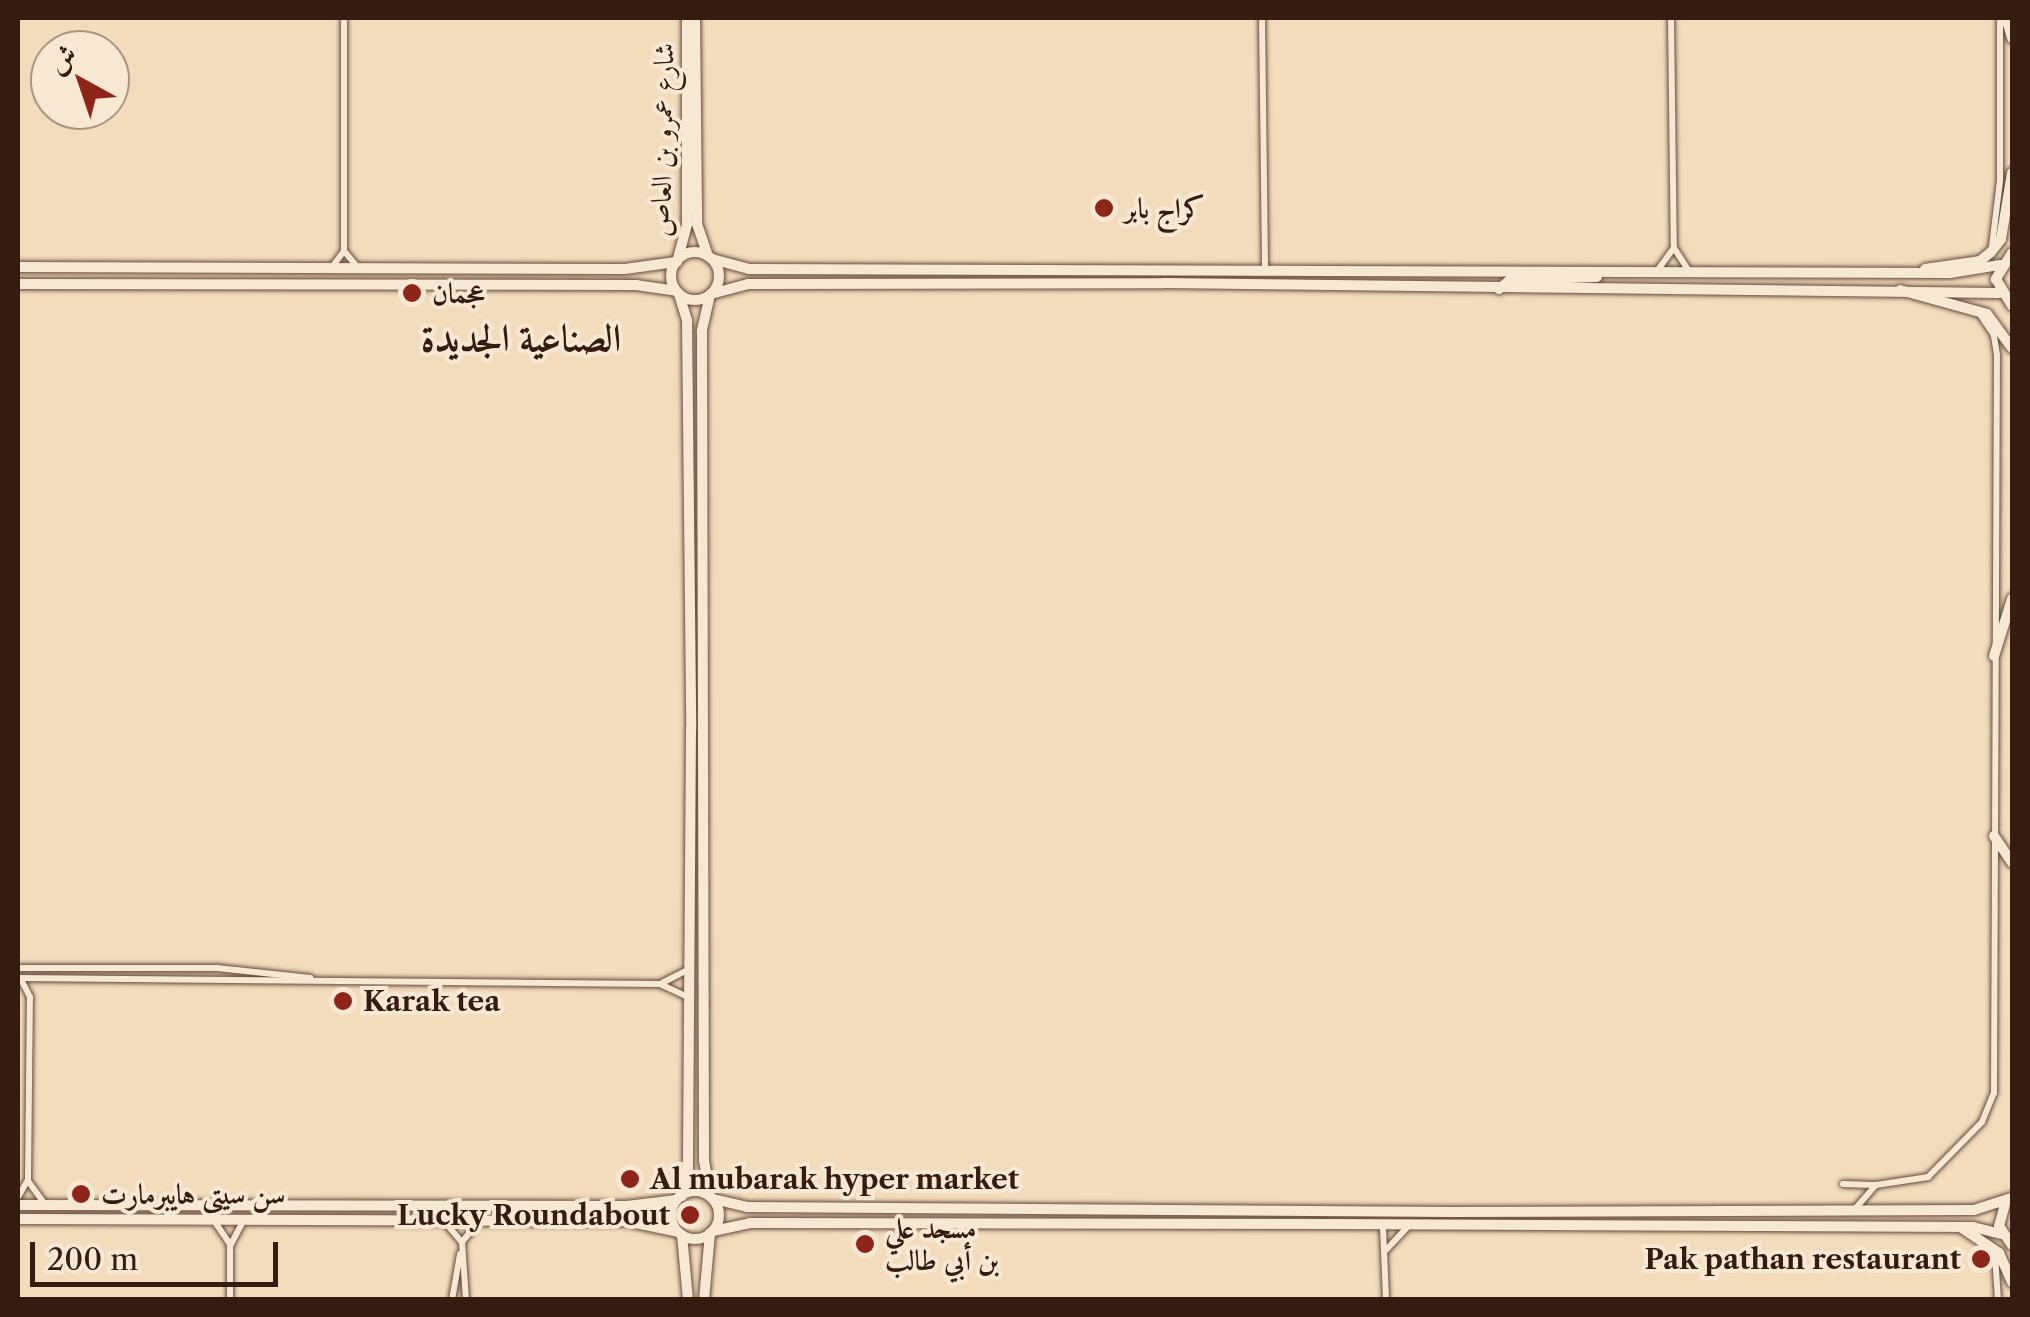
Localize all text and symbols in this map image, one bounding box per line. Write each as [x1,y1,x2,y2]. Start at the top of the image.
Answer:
north arrow [30,30,130,130]
text: ش [40,37,84,81]
street label: شارع عمرو بن العاص [644,43,680,237]
place label: كراج بابر [1124,191,1204,225]
marker: كراج بابر [1093,197,1115,219]
place label: عجمان [432,276,484,310]
marker: عجمان [401,282,423,304]
district label: الصناعية الجديدة [421,315,621,361]
place label: Karak tea [363,984,501,1018]
marker: Karak tea [332,990,354,1012]
place label: Al mubarak hyper market [650,1162,1020,1196]
marker: Al mubarak hyper market [619,1168,641,1190]
place label: سن سیتی ہایبرمارت [101,1177,285,1211]
marker: سن سیتی ہایبرمارت [70,1183,92,1205]
place label: Lucky Roundabout [396,1198,670,1232]
marker: Lucky Roundabout [679,1204,701,1226]
place label: مسجد علي بن أبي طالب [885,1211,999,1277]
scale bar [35,1222,282,1284]
marker: مسجد علي بن أبي طالب [854,1233,876,1255]
text: 200 m [47,1241,138,1278]
place label: Pak pathan restaurant [1644,1242,1961,1276]
marker: Pak pathan restaurant [1970,1248,1992,1270]

